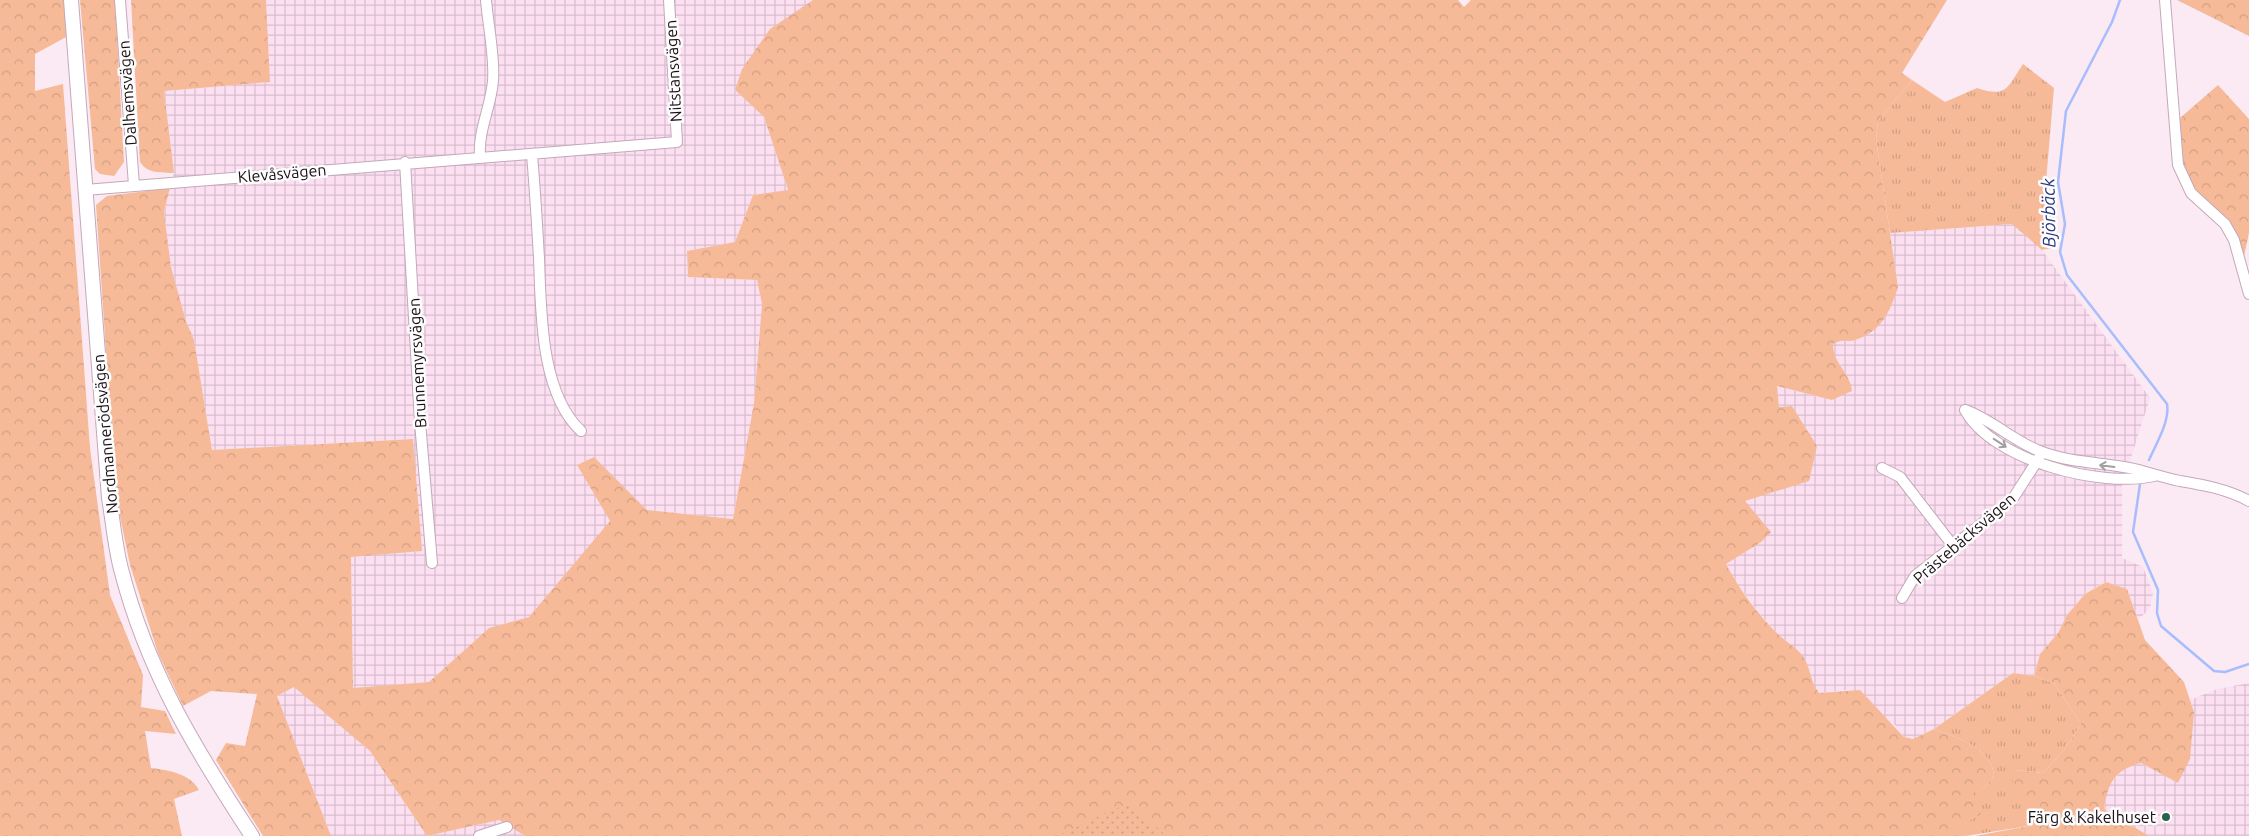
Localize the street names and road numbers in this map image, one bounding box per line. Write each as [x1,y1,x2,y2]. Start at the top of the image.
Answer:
street label: Nitstansvägen [661,19,685,123]
street label: Dalhemsvägen [114,40,140,146]
street label: Klevåsvägen [237,160,327,186]
street label: Brunnemyrsvägen [405,298,429,428]
street label: Nordmannerödsvägen [89,353,121,515]
street label: Prästebäcksvägen [1909,489,2019,587]

